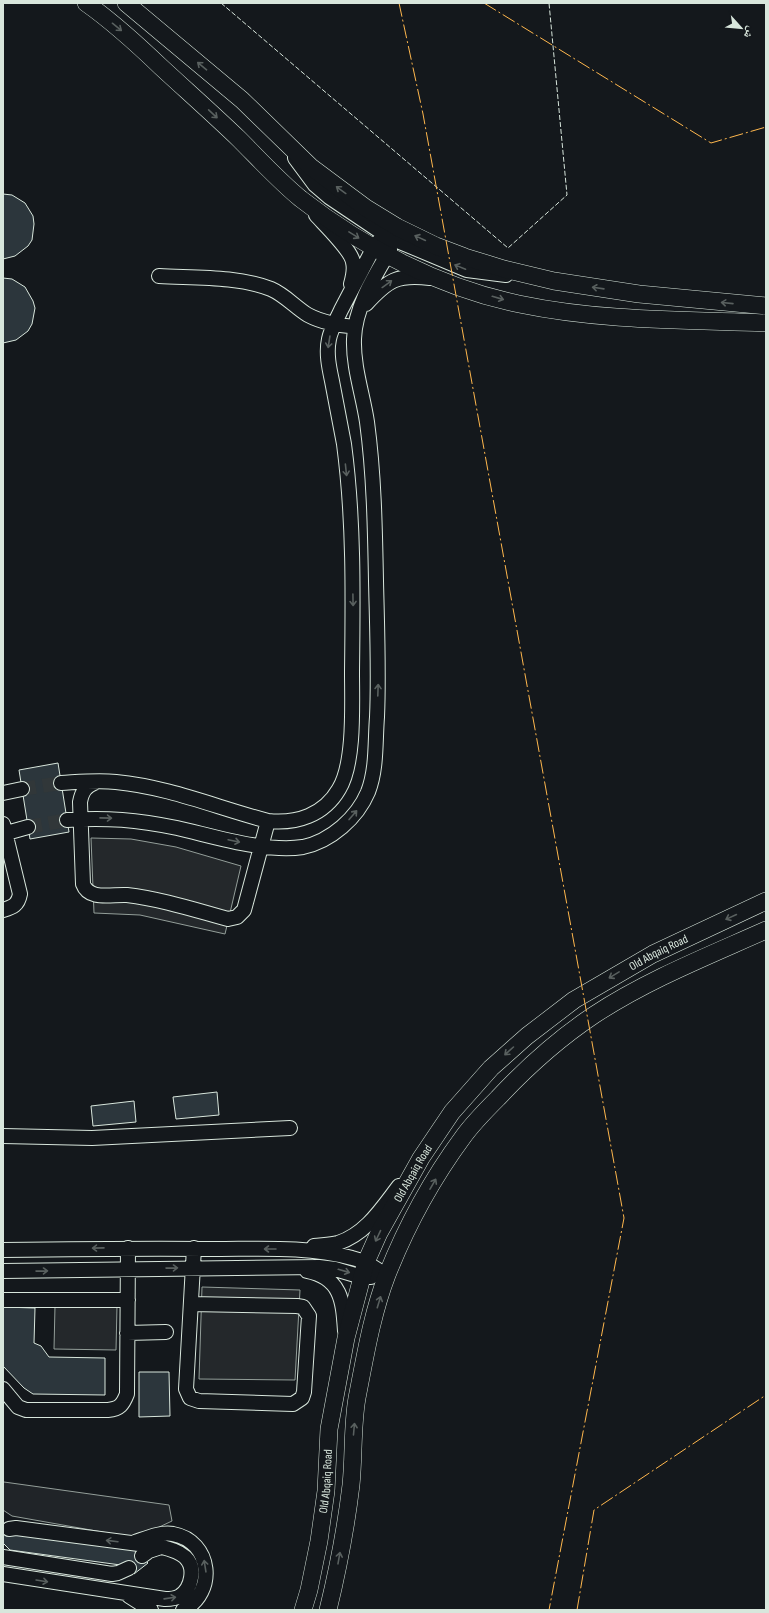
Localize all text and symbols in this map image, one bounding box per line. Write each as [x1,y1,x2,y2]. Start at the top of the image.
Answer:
north arrow [721,8,761,48]
one-way arrow [111,22,122,31]
text: ش [740,24,758,41]
one-way arrow [197,62,208,71]
one-way arrow [208,109,218,119]
one-way arrow [335,186,346,194]
one-way arrow [348,231,360,239]
one-way arrow [414,234,426,241]
one-way arrow [455,263,467,271]
one-way arrow [382,280,393,289]
one-way arrow [592,284,605,292]
one-way arrow [491,295,504,303]
one-way arrow [721,299,734,307]
one-way arrow [325,335,333,348]
one-way arrow [343,463,350,476]
one-way arrow [349,593,356,606]
one-way arrow [374,684,382,697]
one-way arrow [348,810,357,820]
one-way arrow [99,814,112,822]
one-way arrow [227,837,240,845]
one-way arrow [725,914,737,921]
street label: Old Abqaiq Road [627,932,691,974]
one-way arrow [608,972,620,980]
one-way arrow [504,1047,515,1056]
street label: Old Abqaiq Road [391,1142,436,1205]
one-way arrow [429,1178,437,1190]
one-way arrow [374,1230,381,1242]
one-way arrow [92,1244,105,1252]
one-way arrow [264,1245,277,1253]
one-way arrow [165,1264,178,1272]
one-way arrow [35,1267,48,1274]
one-way arrow [337,1268,350,1275]
one-way arrow [376,1296,383,1309]
one-way arrow [350,1423,358,1436]
street label: Old Abqaiq Road [316,1449,336,1514]
one-way arrow [106,1537,119,1545]
one-way arrow [336,1552,344,1565]
one-way arrow [201,1560,209,1573]
one-way arrow [35,1577,48,1585]
one-way arrow [163,1594,176,1602]

